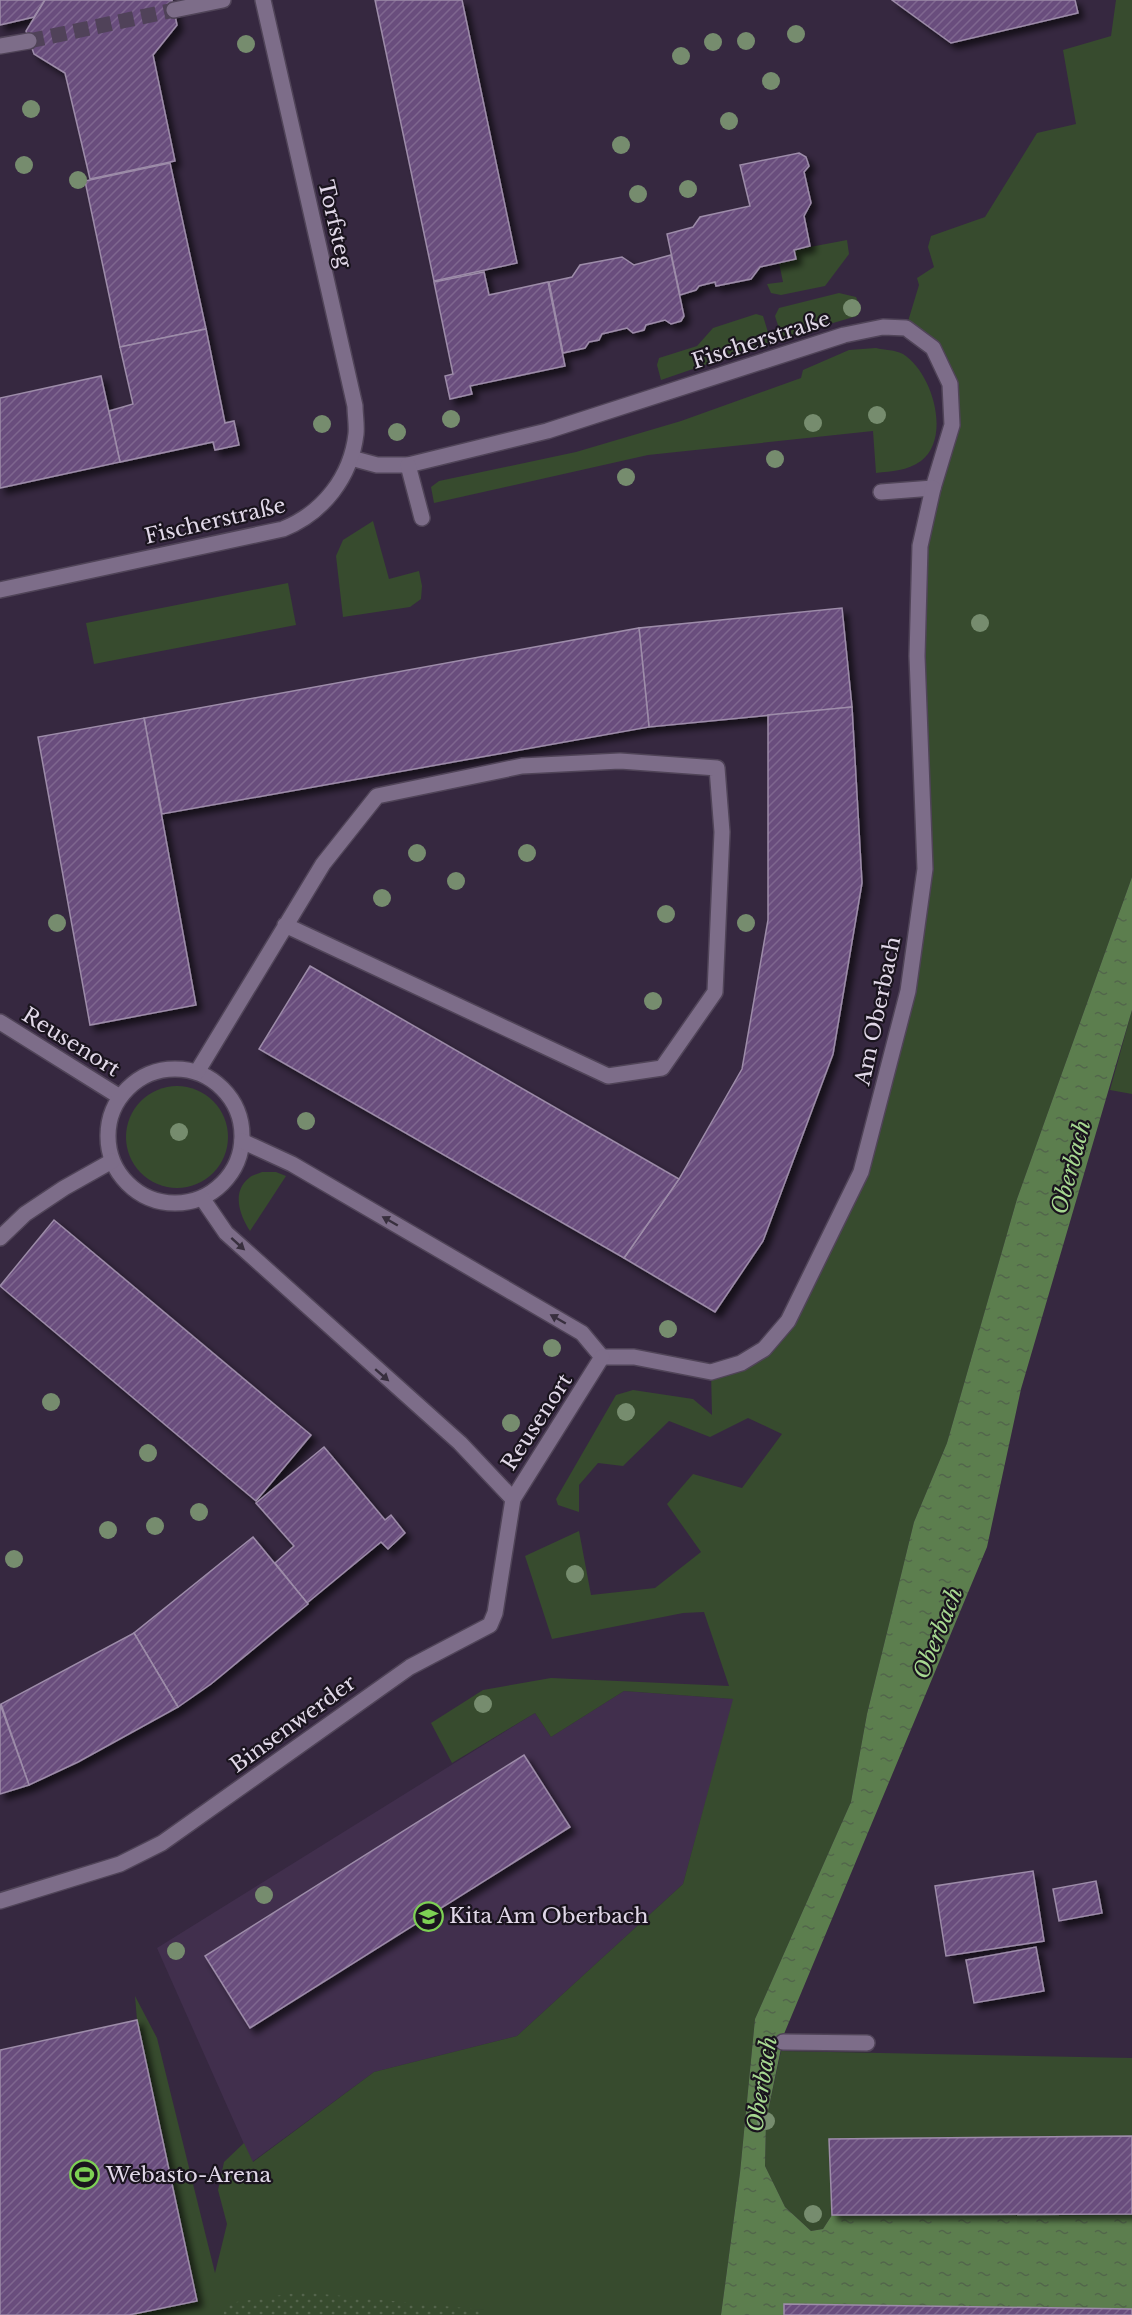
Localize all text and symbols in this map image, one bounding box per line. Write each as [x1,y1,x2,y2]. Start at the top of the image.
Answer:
street label: Torfsteg [312,178,358,271]
street label: Fischerstraße [688,305,834,375]
street label: Fischerstraße [142,492,288,550]
street label: Am Oberbach [849,934,906,1089]
street label: Reusenort [17,1002,125,1082]
water label: Oberbach [1046,1117,1096,1217]
one-way arrow [381,1216,398,1226]
one-way arrow [230,1237,245,1250]
one-way arrow [549,1314,566,1324]
one-way arrow [375,1368,390,1382]
street label: Reusenort [496,1369,578,1475]
water label: Oberbach [907,1583,969,1683]
street label: Binsenwerder [225,1670,361,1778]
school or university icon: Kita Am Oberbach [412,1900,444,1932]
place label: Kita Am Oberbach [449,1903,649,1929]
water label: Oberbach [741,2034,783,2134]
sports icon: Webasto-Arena [69,2159,101,2191]
place label: Webasto-Arena [105,2162,272,2188]

